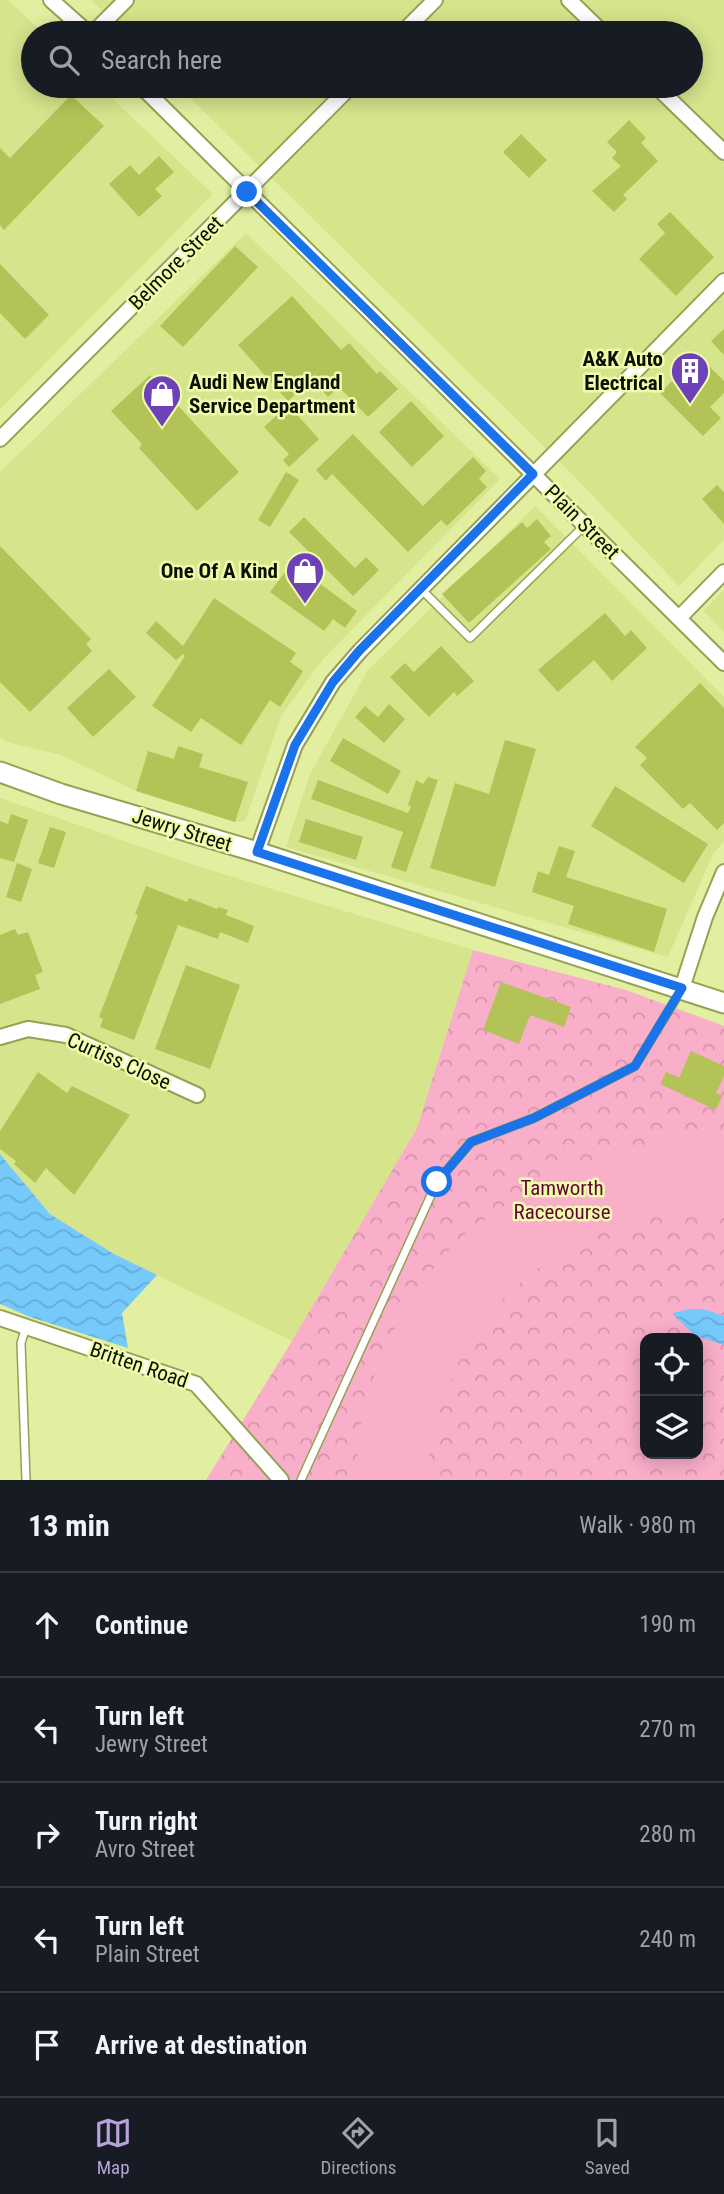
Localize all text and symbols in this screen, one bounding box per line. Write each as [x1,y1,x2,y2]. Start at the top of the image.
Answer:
search box [21,21,703,98]
icon: search [45,41,83,79]
text: Search here [101,45,222,75]
route end [231,176,262,207]
street label: Belmore Street [124,211,228,315]
place label: A&K Auto Electrical [583,347,663,395]
building icon: A&K Auto Electrical [669,350,711,405]
place label: Audi New England Service Department [189,370,355,418]
shop icon: Audi New England Service Department [141,373,183,428]
street label: Plain Street [540,480,624,564]
shop icon: One Of A Kind [284,550,326,605]
place label: One Of A Kind [161,559,278,583]
street label: Jewry Street [129,803,235,857]
street label: Curtiss Close [64,1028,175,1095]
route start [421,1166,452,1197]
park label: Tamworth Racecourse [514,1176,611,1224]
map controls [640,1333,703,1459]
button: locate [640,1333,703,1396]
street label: Britten Road [87,1337,191,1393]
button: layers [640,1396,703,1459]
text: 13 min [28,1508,110,1543]
text: Walk · 980 m [579,1512,696,1539]
icon: ahead [28,1606,66,1644]
text: Continue [95,1610,188,1640]
text: 190 m [639,1611,696,1638]
text: Turn left [95,1701,184,1731]
icon: left [28,1711,66,1749]
text: 270 m [639,1716,696,1743]
text: Jewry Street [95,1731,208,1758]
text: Turn right [95,1806,197,1836]
icon: right [28,1816,66,1854]
text: 280 m [639,1821,696,1848]
text: Avro Street [95,1836,195,1863]
text: Turn left [95,1911,184,1941]
icon: left [28,1921,66,1959]
text: 240 m [639,1926,696,1953]
text: Plain Street [95,1941,200,1968]
icon: arrive [28,2026,66,2064]
text: Arrive at destination [95,2030,307,2060]
tab: Map [94,2114,132,2179]
tab: Directions [320,2114,396,2179]
tab: Saved [585,2114,630,2179]

